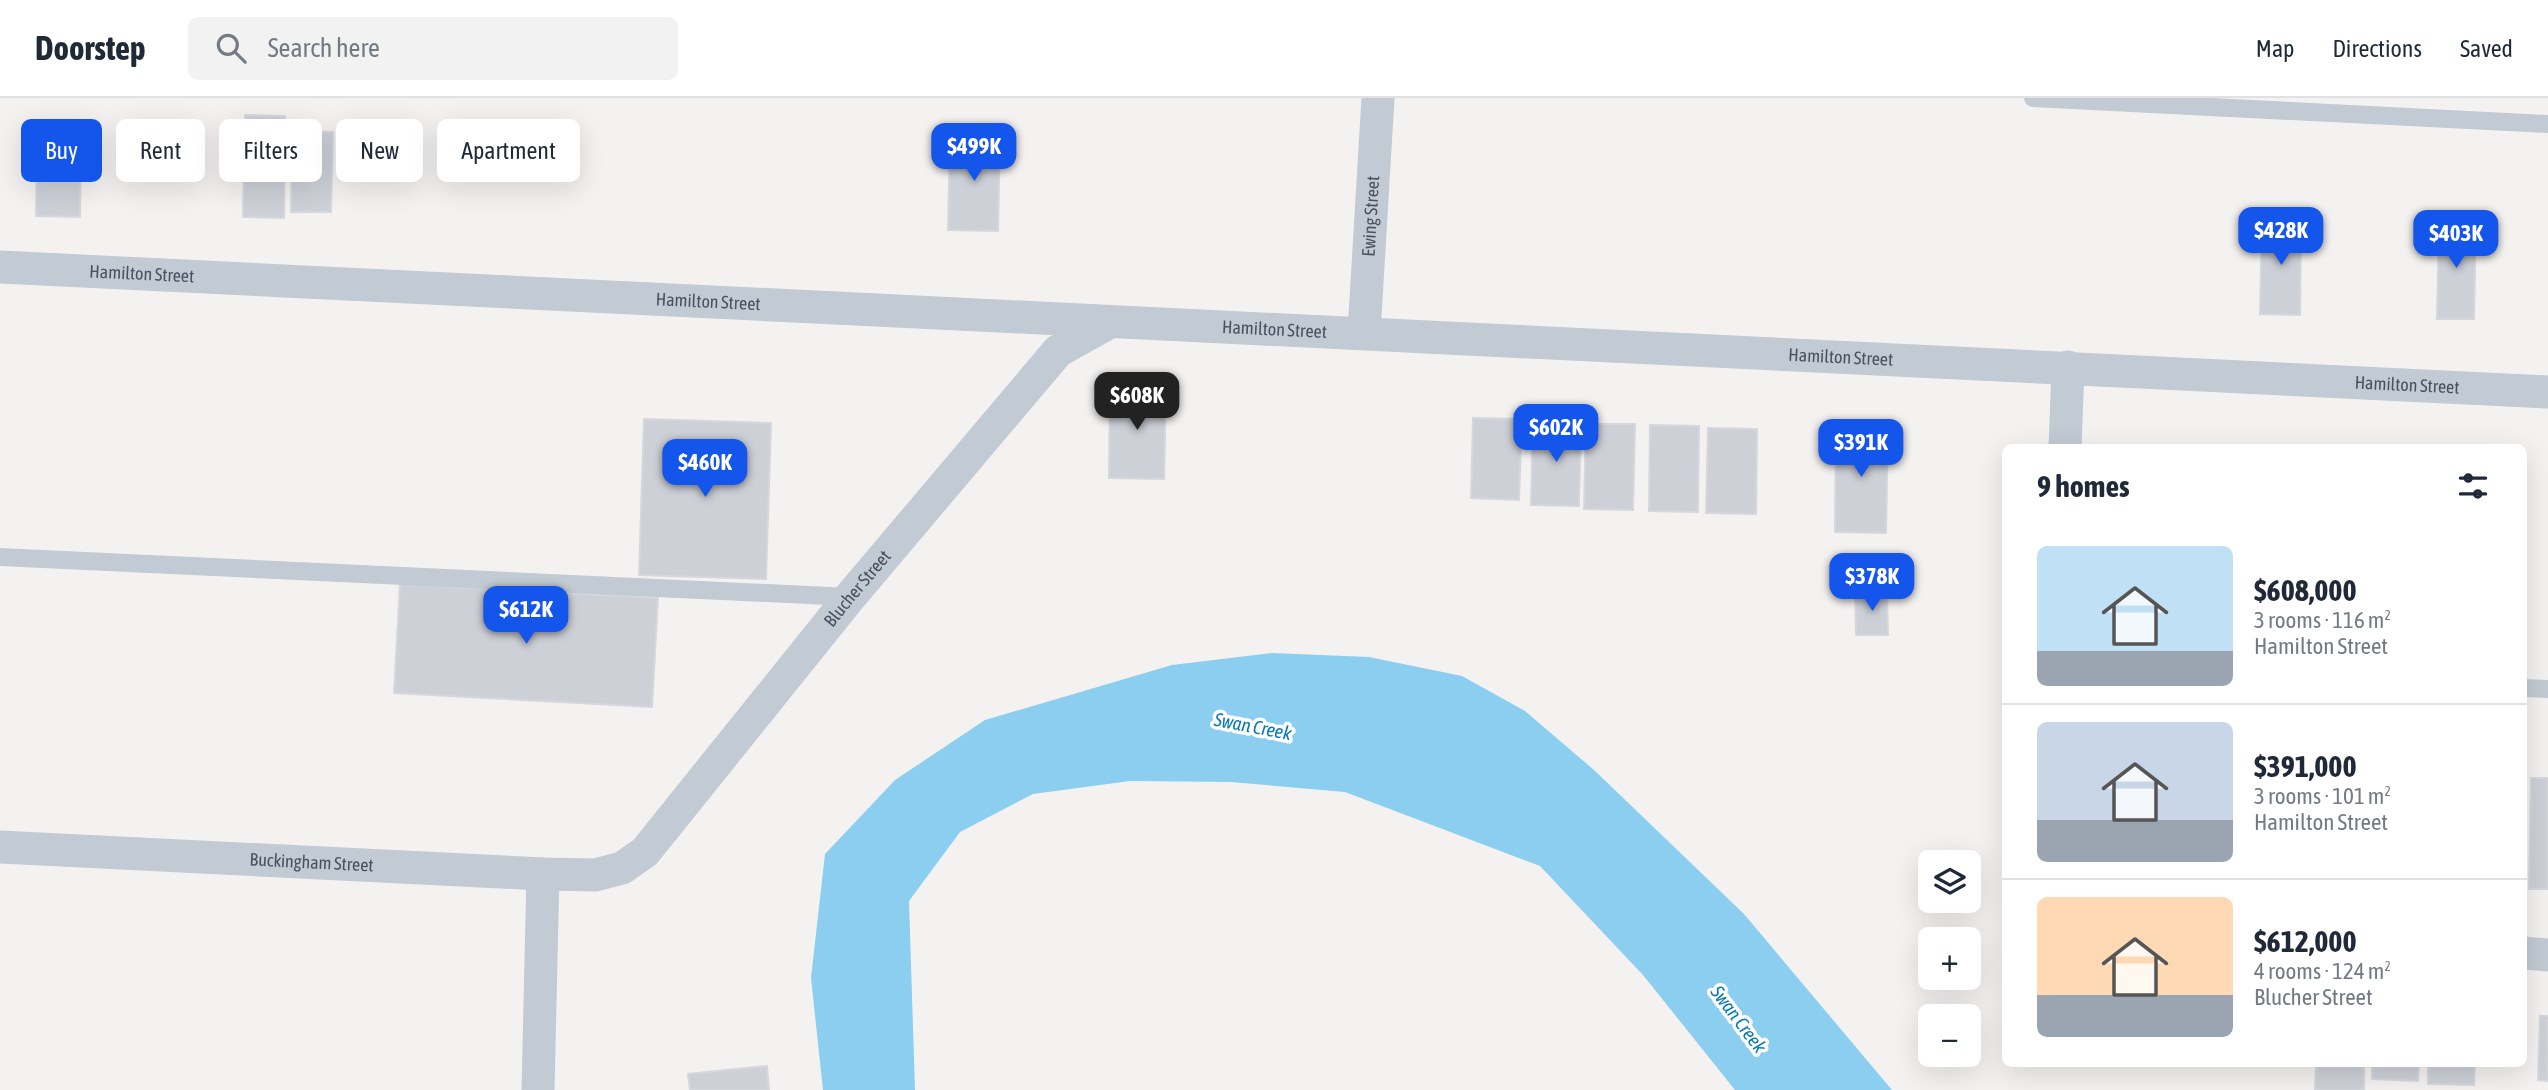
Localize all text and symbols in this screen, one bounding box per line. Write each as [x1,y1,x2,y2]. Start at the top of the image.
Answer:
search box [188,17,678,80]
text: Doorstep [35,29,146,67]
icon: search [212,29,250,67]
text: Search here [268,33,380,63]
text: Map [2256,35,2294,62]
text: Directions [2332,35,2422,62]
text: Saved [2460,35,2513,62]
chip: Buy [21,119,102,182]
chip: Rent [116,119,205,182]
chip: Filters [219,119,322,182]
chip: New [336,119,423,182]
chip: Apartment [437,119,580,182]
pin: $499K [925,123,1023,183]
text: $499K [947,133,1001,159]
street label: Ewing Street [1358,175,1383,257]
pin: $428K [2232,208,2330,267]
pin: $403K [2407,211,2505,270]
text: $428K [2254,217,2308,243]
text: $403K [2429,220,2483,246]
street label: Hamilton Street [89,260,195,287]
street label: Hamilton Street [655,288,761,314]
street label: Hamilton Street [1222,316,1327,342]
street label: Hamilton Street [1788,344,1894,370]
pin: $608K [1088,372,1186,432]
street label: Hamilton Street [2354,372,2460,398]
text: $608K [1110,382,1164,408]
pin: $602K [1507,404,1605,464]
text: $602K [1529,414,1583,440]
pin: $391K [1812,420,1910,479]
text: $391K [1834,429,1888,455]
pin: $460K [656,440,754,499]
text: $460K [678,449,732,475]
icon: filters [2454,467,2492,505]
text: 9 homes [2037,469,2130,503]
street label: Blucher Street [819,546,895,631]
pin: $378K [1823,554,1921,613]
text: $378K [1845,563,1899,589]
text: $608,000 [2254,573,2357,607]
icon: home [2093,574,2177,658]
pin: $612K [477,587,575,646]
text: $612K [499,596,553,622]
text: 3 rooms · 116 m² [2254,607,2391,633]
text: Hamilton Street [2254,633,2388,659]
water label: Swan Creek [1211,708,1294,744]
text: $391,000 [2254,749,2357,783]
icon: home [2093,750,2177,834]
text: 3 rooms · 101 m² [2254,783,2391,809]
text: Hamilton Street [2254,809,2388,835]
street label: Buckingham Street [249,848,374,876]
map controls [1918,850,1981,1067]
button: layers [1918,850,1981,913]
text: $612,000 [2254,924,2357,958]
icon: home [2093,925,2177,1009]
button: + [1918,927,1981,990]
text: 4 rooms · 124 m² [2254,958,2391,984]
water label: Swan Creek [1706,980,1772,1057]
text: Blucher Street [2254,984,2373,1010]
button: − [1918,1004,1981,1067]

